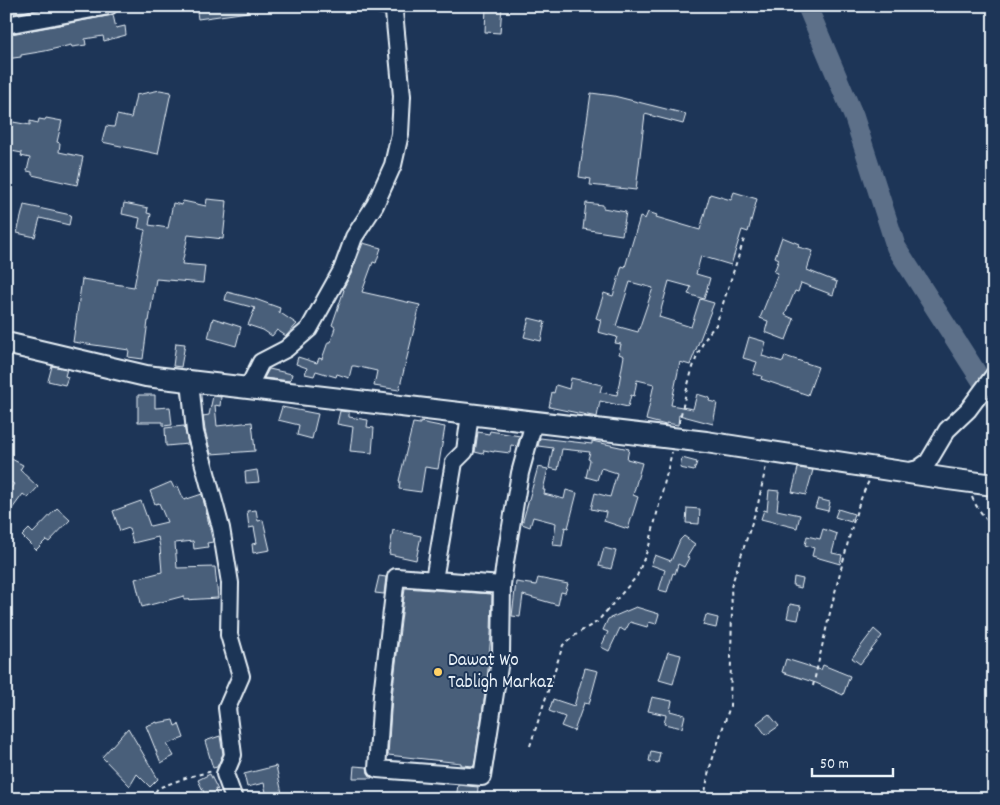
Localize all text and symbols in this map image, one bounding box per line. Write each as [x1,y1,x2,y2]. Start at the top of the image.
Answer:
place label: Dawat Wo Tabligh Markaz [448,648,553,697]
marker: Dawat Wo Tabligh Markaz [432,666,444,678]
scale bar [812,745,894,777]
text: 50 m [820,754,849,776]

